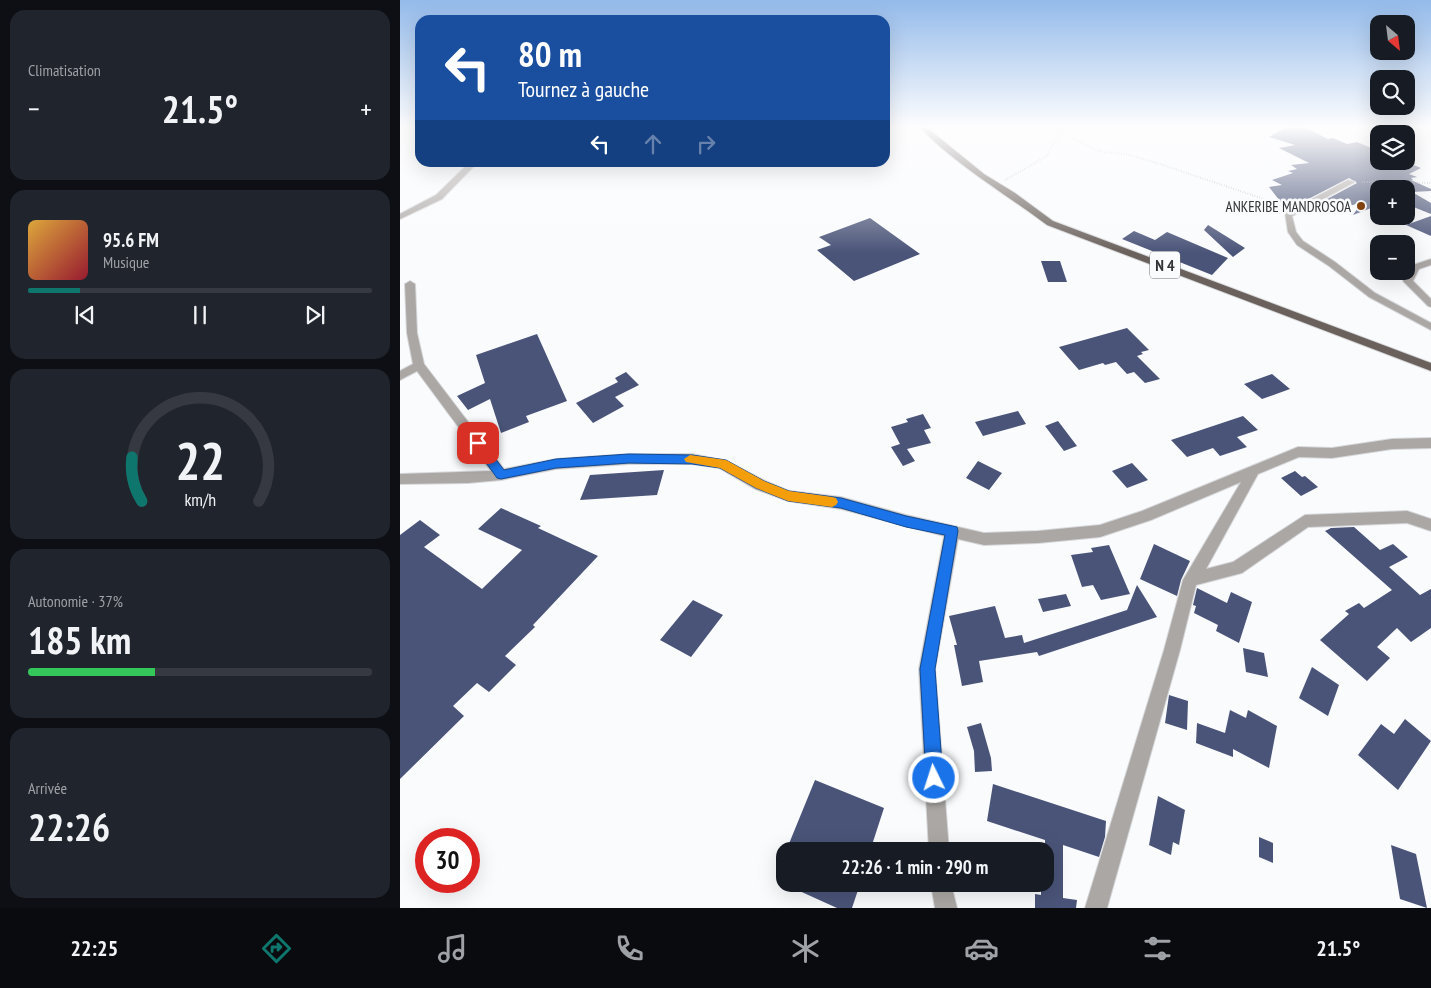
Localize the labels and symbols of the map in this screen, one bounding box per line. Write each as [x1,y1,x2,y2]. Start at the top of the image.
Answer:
north arrow [1370,15,1415,60]
place label: ANKERIBE MANDROSOA [1226,197,1352,216]
marker: ANKERIBE MANDROSOA [1355,200,1367,212]
road number: N 4 [1150,252,1180,278]
pin [457,422,499,464]
position arrow [907,751,959,803]
speed limit sign: 30 [415,828,480,893]

